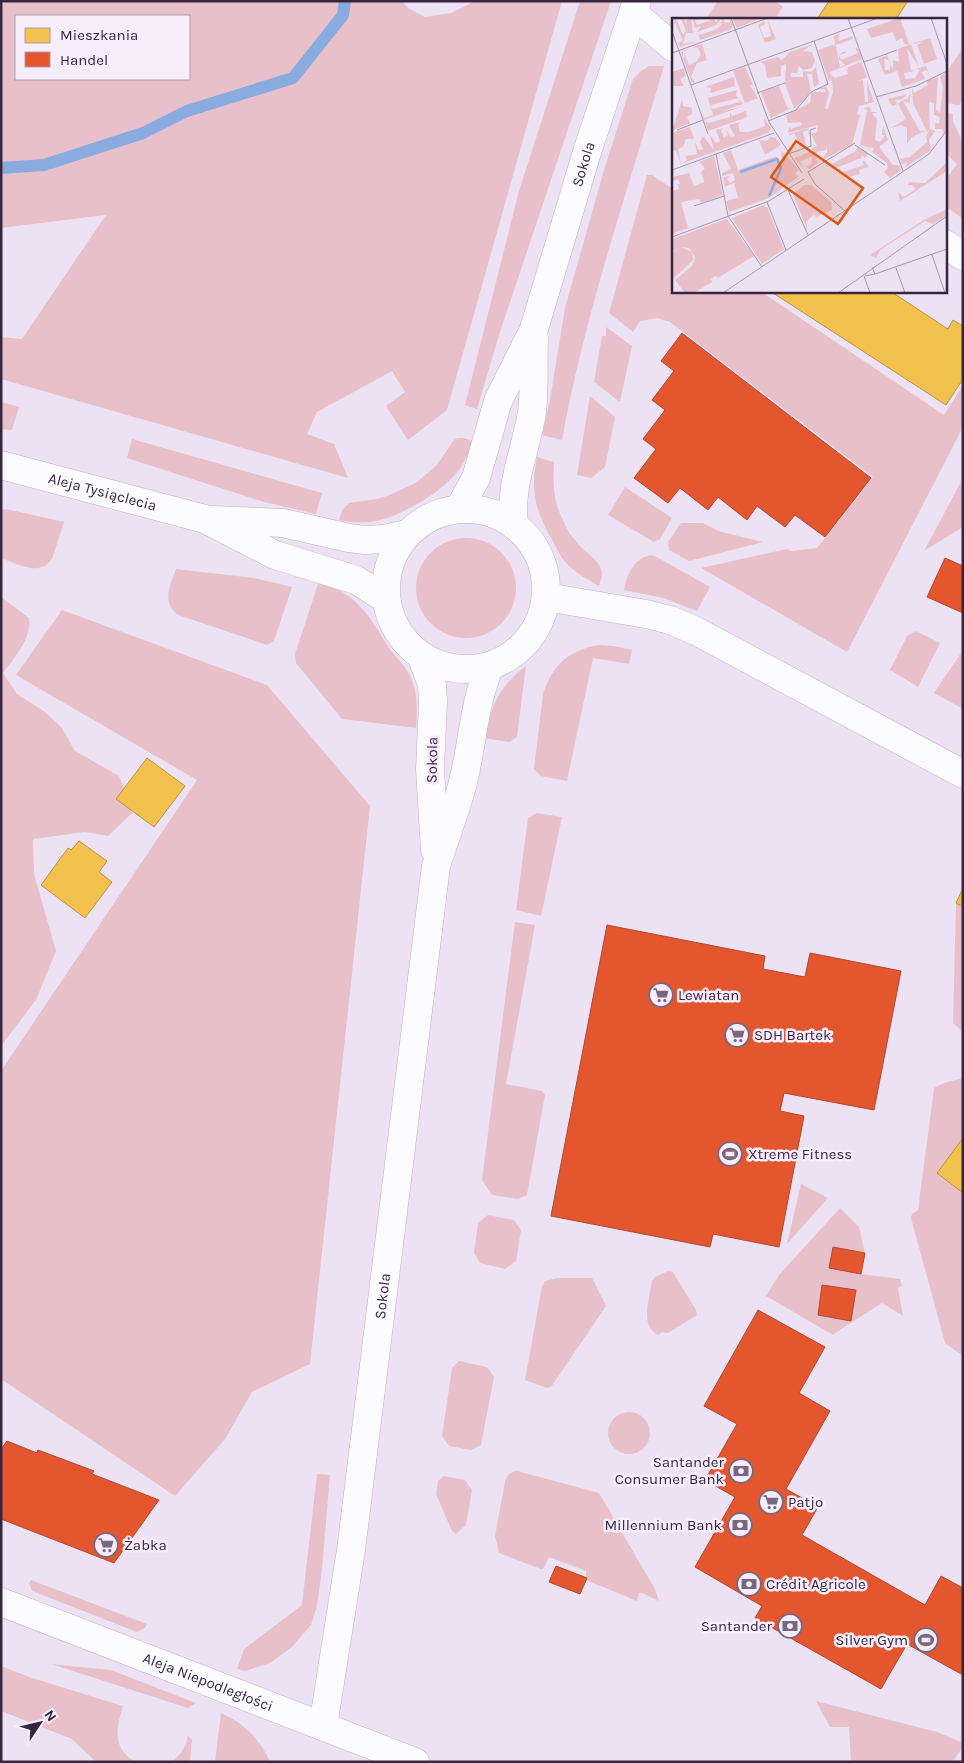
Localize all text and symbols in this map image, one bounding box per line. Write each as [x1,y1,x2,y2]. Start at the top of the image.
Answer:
legend [15,15,190,80]
inset map [672,18,946,292]
text: Mieszkania [60,26,138,44]
text: Handel [60,51,108,69]
street label: Sokola [568,139,599,189]
street label: Aleja Tysiąclecia [46,469,159,515]
street label: Sokola [423,737,441,783]
supermarket icon: Lewiatan [648,982,674,1008]
place label: Lewiatan [678,986,739,1004]
supermarket icon: SDH Bartek [724,1022,750,1048]
place label: SDH Bartek [754,1026,831,1044]
sports icon: Xtreme Fitness [717,1141,743,1167]
place label: Xtreme Fitness [748,1145,852,1163]
street label: Sokola [371,1272,394,1320]
place label: Santander Consumer Bank [615,1453,725,1488]
bank icon: Santander Consumer Bank [728,1458,754,1484]
supermarket icon: Patjo [758,1489,784,1515]
place label: Patjo [788,1493,823,1511]
bank icon: Millennium Bank [727,1512,753,1538]
place label: Millennium Bank [604,1516,722,1534]
supermarket icon: Żabka [93,1532,119,1558]
place label: Żabka [124,1536,167,1554]
bank icon: Crédit Agricole [736,1571,762,1597]
place label: Crédit Agricole [766,1575,866,1593]
bank icon: Santander [777,1613,803,1639]
place label: Santander [701,1617,773,1635]
sports icon: Silver Gym [913,1627,939,1653]
place label: Silver Gym [835,1631,908,1649]
street label: Aleja Niepodległości [140,1649,276,1715]
north arrow [15,1698,65,1748]
text: N [40,1707,60,1725]

